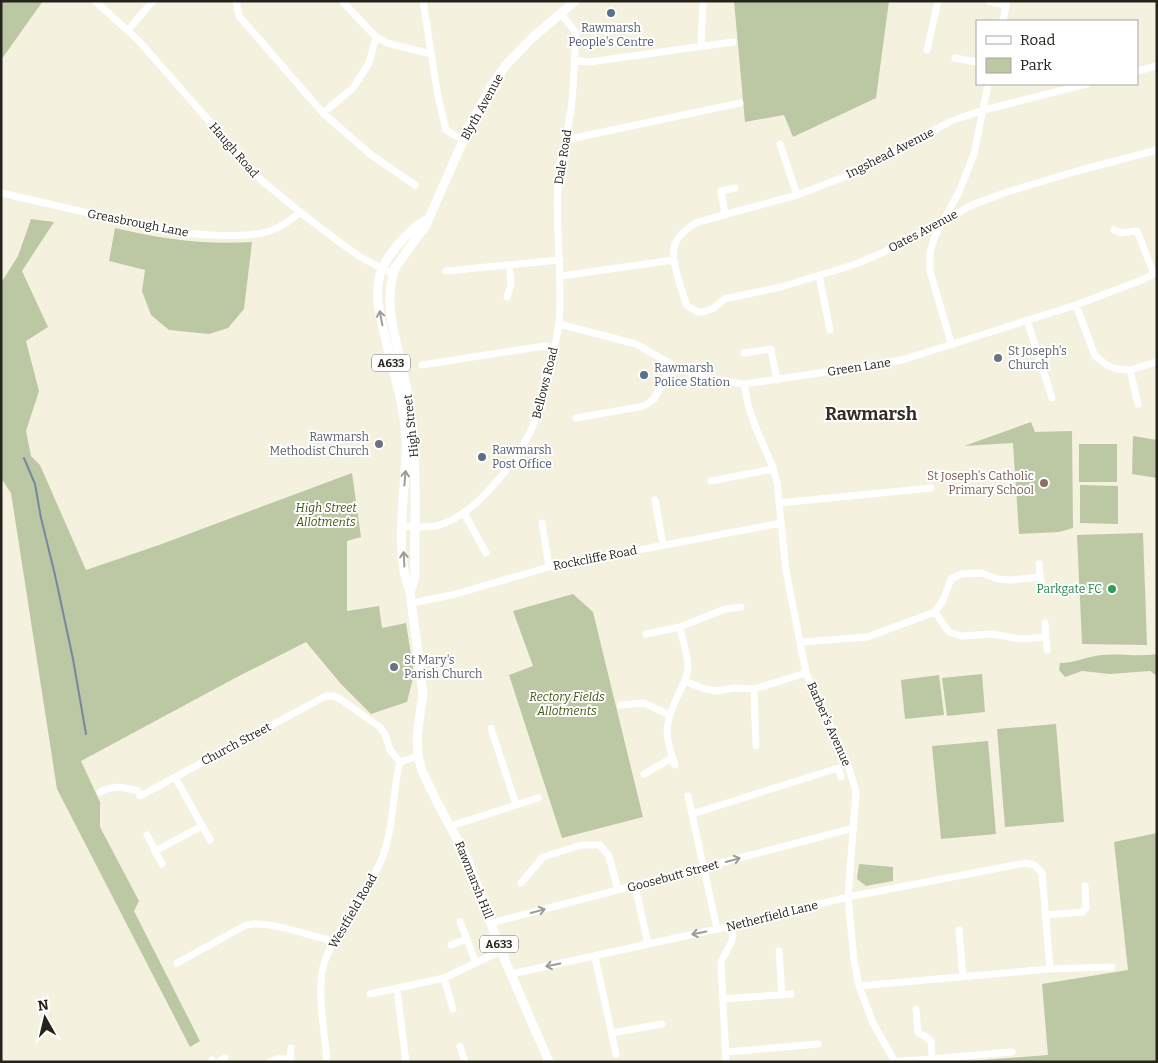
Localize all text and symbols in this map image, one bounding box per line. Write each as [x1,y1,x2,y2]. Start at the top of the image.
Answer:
marker: Rawmarsh People's Centre [605,7,617,19]
legend [976,20,1138,85]
place label: Rawmarsh People's Centre [568,21,654,49]
text: Road [1020,31,1055,49]
text: Park [1020,56,1052,74]
street label: Blyth Avenue [458,71,506,143]
street label: Haugh Road [206,120,262,180]
street label: Ingshead Avenue [844,125,936,181]
street label: Dale Road [552,128,574,186]
street label: Greasbrough Lane [86,206,190,240]
street label: Oates Avenue [886,207,960,255]
one-way arrow [375,310,385,326]
place label: St Joseph's Church [1008,344,1067,372]
street label: Bellows Road [529,346,561,420]
marker: St Joseph's Church [992,352,1004,364]
road number: A633 [372,354,410,372]
street label: Green Lane [826,355,892,379]
place label: Rawmarsh Police Station [654,361,730,389]
marker: Rawmarsh Police Station [638,369,650,381]
street label: High Street [401,393,421,458]
district label: Rawmarsh [825,403,918,425]
place label: Rawmarsh Methodist Church [269,430,370,458]
marker: Rawmarsh Methodist Church [373,438,385,450]
place label: Rawmarsh Post Office [492,443,552,471]
marker: Rawmarsh Post Office [476,451,488,463]
place label: St Joseph's Catholic Primary School [927,469,1035,497]
one-way arrow [400,470,409,486]
marker: St Joseph's Catholic Primary School [1038,477,1050,489]
park label: High Street Allotments [295,501,357,529]
street label: Rockcliffe Road [552,543,638,573]
one-way arrow [399,552,408,568]
place label: Parkgate FC [1037,582,1102,596]
marker: Parkgate FC [1106,583,1118,595]
place label: St Mary's Parish Church [404,653,483,681]
marker: St Mary's Parish Church [388,661,400,673]
street label: Barber's Avenue [804,680,854,768]
park label: Rectory Fields Allotments [529,690,605,718]
street label: Church Street [199,719,274,768]
street label: Rawmarsh Hill [452,839,496,921]
one-way arrow [724,855,740,864]
street label: Goosebutt Street [626,857,721,895]
street label: Westfield Road [326,871,380,951]
street label: Netherfield Lane [725,898,819,934]
one-way arrow [530,906,546,915]
one-way arrow [691,929,707,938]
road number: A633 [480,936,518,952]
one-way arrow [545,961,561,971]
north arrow [20,993,70,1043]
text: N [37,996,50,1015]

